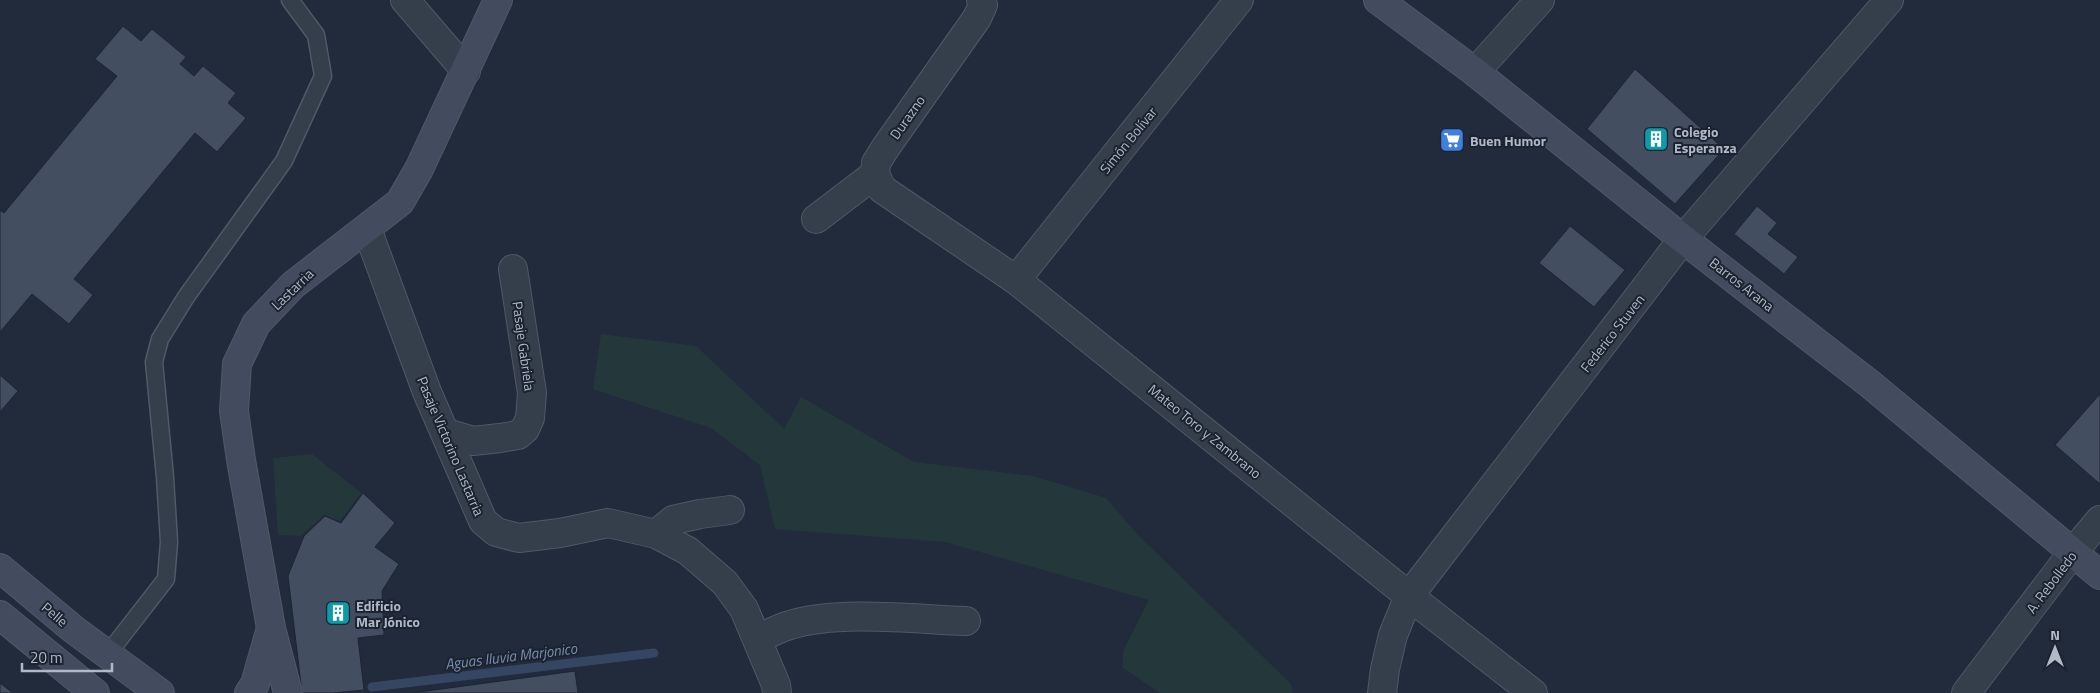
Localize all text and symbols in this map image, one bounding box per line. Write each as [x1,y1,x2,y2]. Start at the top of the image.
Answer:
street label: Durazno [884,91,930,143]
street label: Simón Bolívar [1094,102,1162,178]
place label: Colegio Esperanza [1674,121,1737,158]
building icon: Colegio Esperanza [1643,126,1669,152]
supermarket icon: Buen Humor [1439,127,1465,153]
place label: Buen Humor [1470,130,1546,151]
street label: Barros Arana [1705,252,1779,316]
street label: Lastarria [266,263,318,315]
street label: Federico Stuven [1575,289,1649,377]
street label: Pasaje Gabriela [507,300,541,392]
street label: Pasaje Victorino Lastarria [412,373,490,519]
street label: Mateo Toro y Zambrano [1144,379,1266,483]
street label: A. Rebolledo [2021,546,2081,618]
place label: Edificio Mar Jónico [356,595,420,632]
street label: Pelle [37,597,73,631]
building icon: Edificio Mar Jónico [325,600,351,626]
north arrow [2030,623,2080,673]
text: N [2050,624,2060,645]
water label: Aguas lluvia Marjonico [444,636,579,676]
scale bar [22,640,112,672]
text: 20 m [30,646,63,669]

